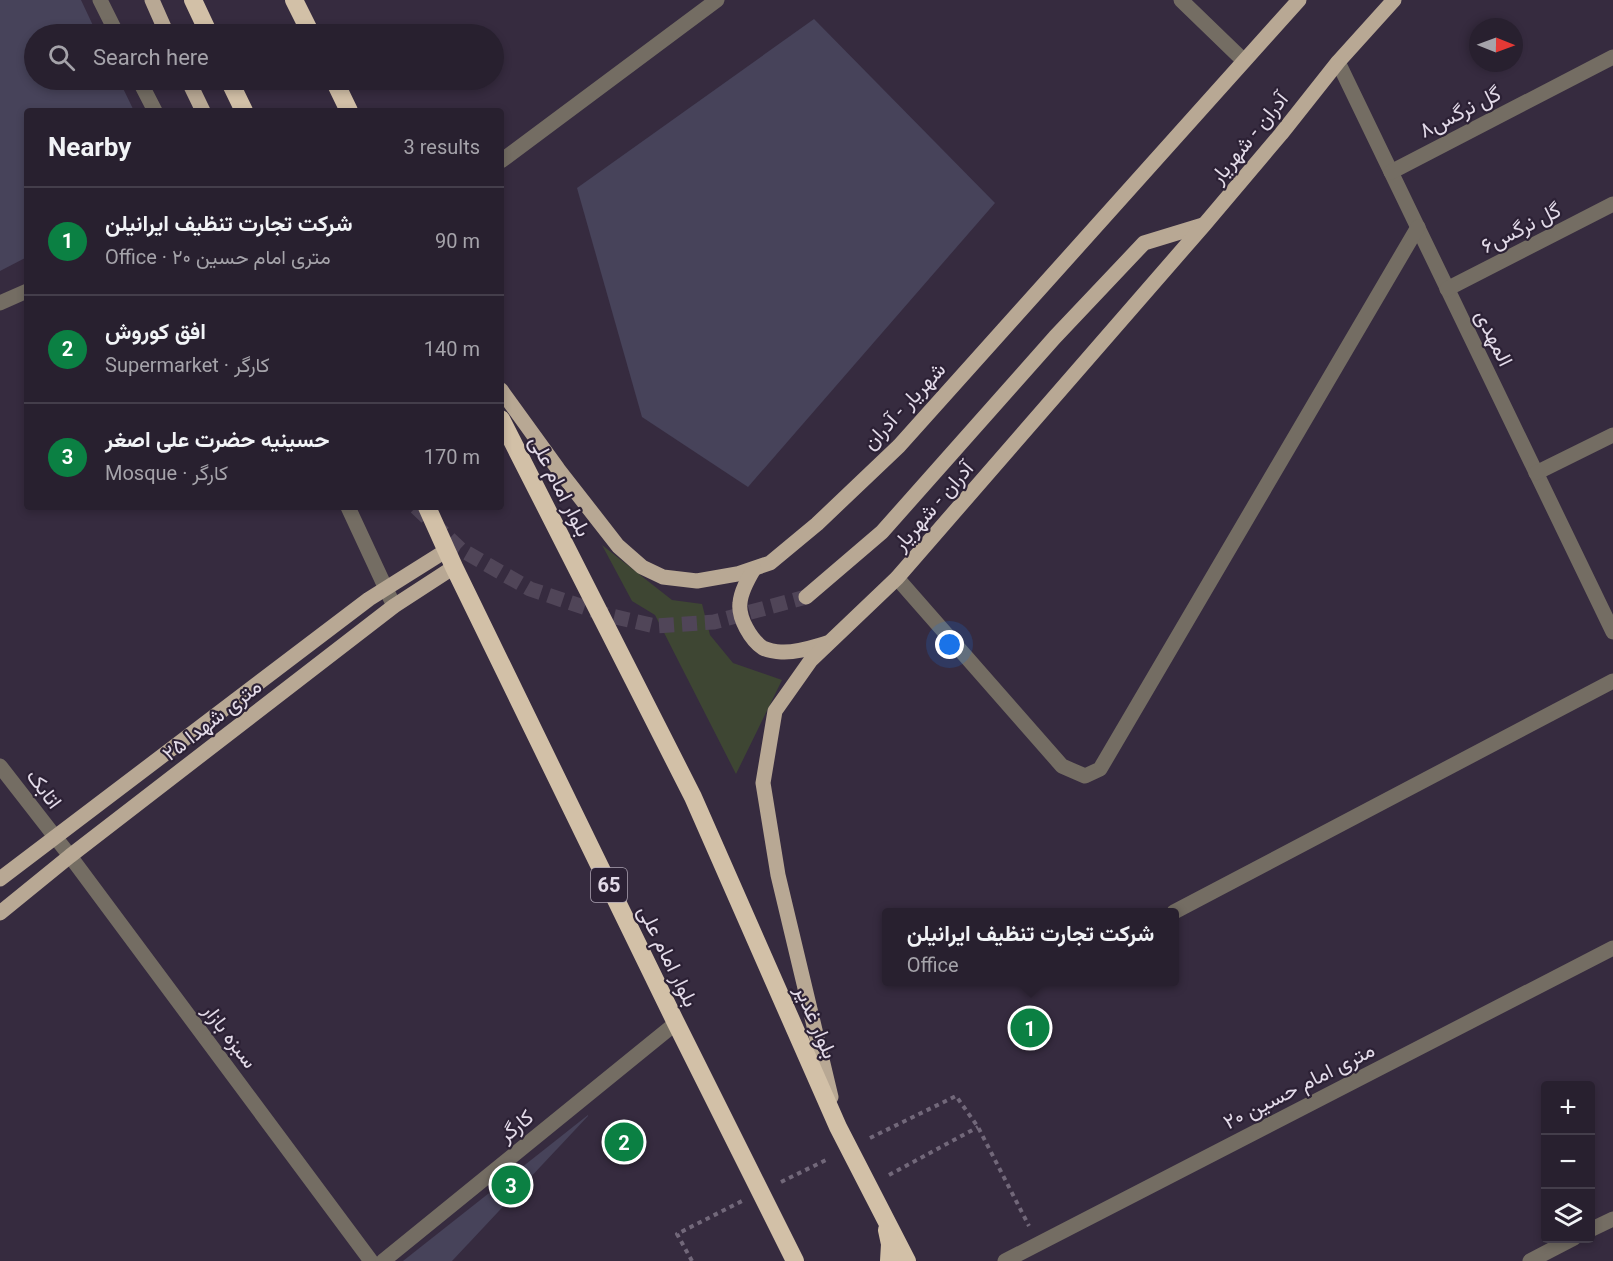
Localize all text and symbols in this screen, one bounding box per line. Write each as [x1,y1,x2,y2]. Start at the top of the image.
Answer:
north arrow [1469,18,1523,72]
search box [24,24,504,90]
icon: search [45,41,78,74]
text: Search here [93,45,209,70]
street label: گل نرگس۸ [1415,81,1505,144]
street label: آدران - شهریار [1204,86,1295,190]
text: Nearby [48,132,131,162]
text: 3 results [404,135,480,159]
street label: گل نرگس۶ [1477,198,1565,259]
text: شرکت تجارت تنظیف ایرانیلن [105,211,353,236]
text: 1 [62,229,73,253]
text: 90 m [435,229,480,253]
text: Office · ۲۰ متری امام حسین [105,245,331,269]
street label: المهدی [1469,306,1518,370]
text: افق کوروش [105,319,206,344]
text: 2 [62,337,73,361]
text: 140 m [424,337,480,361]
text: Supermarket · کارگر [105,353,270,377]
street label: شهریار - آدران [858,357,951,455]
text: حسینیه حضرت علی اصغر [105,427,329,452]
street label: بلوار امام علی [523,432,596,541]
text: 3 [62,445,73,469]
text: 170 m [424,445,480,469]
street label: آدران - شهریار [887,455,980,557]
text: Mosque · کارگر [105,461,228,485]
your location [935,630,964,659]
street label: ۲۵ متری شهدا [158,674,267,767]
street label: اتابک [21,764,67,814]
road number: 65 [591,868,627,902]
street label: بلوار امام علی [631,901,703,1012]
popup [882,908,1179,986]
text: شرکت تجارت تنظیف ایرانیلن [907,921,1154,946]
text: Office [907,953,959,977]
street label: بلوار غدیر [789,981,842,1063]
street label: سبزه بازار [197,998,262,1074]
pin: 1 [1010,1006,1050,1050]
street label: ۲۰ متری امام حسین [1219,1038,1380,1136]
map controls [1541,1081,1595,1243]
button: + [1541,1081,1595,1135]
street label: کارگر [493,1105,539,1149]
pin: 2 [604,1120,644,1164]
button: − [1541,1135,1595,1189]
pin: 3 [492,1162,530,1208]
button: layers [1541,1189,1595,1243]

